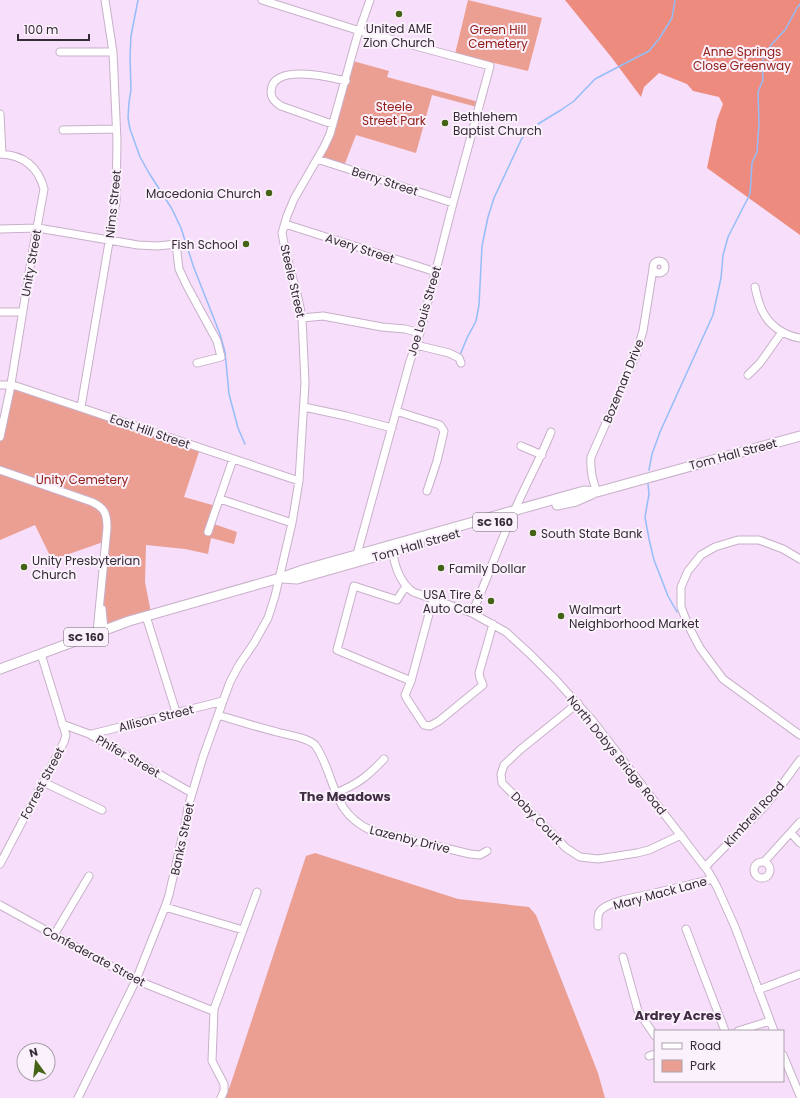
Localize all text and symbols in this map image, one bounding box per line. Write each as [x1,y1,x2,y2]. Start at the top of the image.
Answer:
marker: United AME Zion Church [394,9,404,19]
scale bar [18,16,89,42]
place label: United AME Zion Church [363,20,435,51]
text: 100 m [24,21,58,38]
park label: Green Hill Cemetery [468,21,528,52]
park label: Anne Springs Close Greenway [693,43,791,74]
park label: Steele Street Park [362,98,427,129]
place label: Bethlehem Baptist Church [453,108,542,139]
marker: Bethlehem Baptist Church [440,118,450,128]
street label: Berry Street [350,162,420,200]
street label: Nims Street [101,169,125,239]
place label: Macedonia Church [146,185,261,202]
marker: Macedonia Church [264,188,274,198]
street label: Unity Street [17,228,45,298]
street label: Avery Street [323,229,397,267]
place label: Fish School [172,236,238,253]
marker: Fish School [241,239,251,249]
street label: Steele Street [276,243,310,319]
street label: Joe Louis Street [403,264,445,358]
street label: Bozeman Drive [598,336,648,426]
street label: East Hill Street [108,409,192,453]
street label: Tom Hall Street [687,434,779,474]
park label: Unity Cemetery [36,471,129,488]
road number: SC 160 [473,513,517,531]
street label: Tom Hall Street [370,524,462,566]
place label: South State Bank [541,525,643,542]
marker: South State Bank [528,528,538,538]
place label: Unity Presbyterian Church [32,552,140,583]
place label: Family Dollar [449,560,527,577]
marker: Unity Presbyterian Church [19,562,29,572]
marker: Family Dollar [436,563,446,573]
place label: USA Tire & Auto Care [423,586,483,617]
marker: USA Tire & Auto Care [486,596,496,606]
place label: Walmart Neighborhood Market [569,601,699,632]
marker: Walmart Neighborhood Market [556,611,566,621]
road number: SC 160 [64,628,108,646]
street label: North Dobys Bridge Road [563,692,671,818]
street label: Allison Street [117,700,195,736]
street label: Phifer Street [93,731,163,781]
street label: Forrest Street [16,744,68,822]
street label: Kimbrell Road [720,778,788,850]
district label: The Meadows [299,787,391,806]
street label: Doby Court [507,788,567,848]
street label: Banks Street [166,801,198,877]
street label: Lazenby Drive [368,821,452,857]
street label: Mary Mack Lane [611,872,709,914]
street label: Confederate Street [40,922,148,990]
district label: Ardrey Acres [635,1006,721,1025]
legend [654,1030,784,1082]
text: Road [690,1037,721,1054]
north arrow [16,1042,56,1082]
text: N [27,1044,39,1061]
text: Park [690,1057,717,1074]

